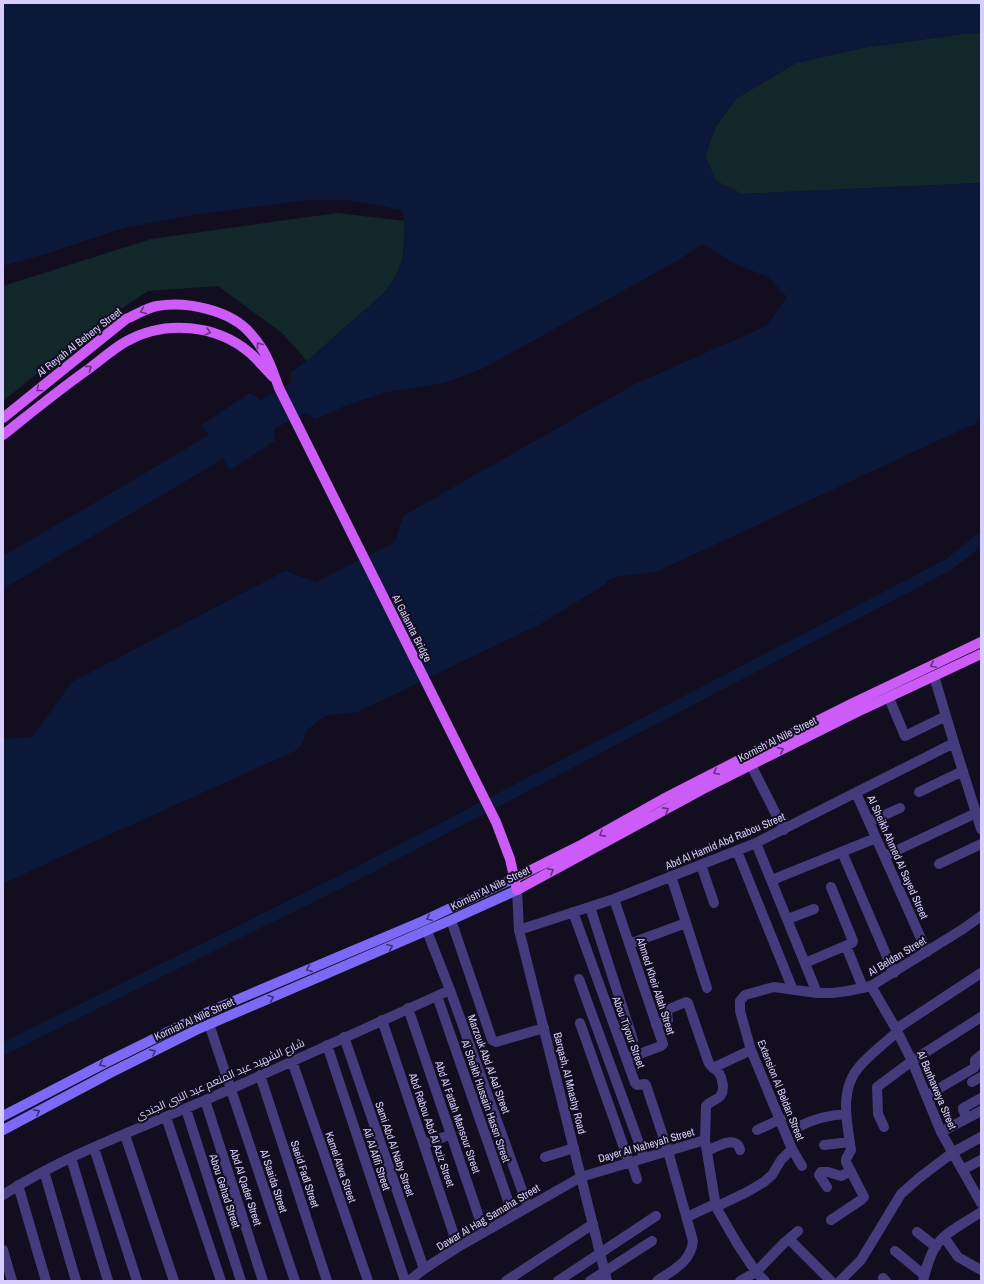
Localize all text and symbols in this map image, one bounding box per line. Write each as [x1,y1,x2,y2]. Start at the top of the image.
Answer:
street label: Al Reyah Al Behery Street [33,304,125,380]
one-way arrow [140,307,147,315]
one-way arrow [204,327,211,336]
one-way arrow [256,342,264,349]
one-way arrow [85,366,92,373]
one-way arrow [37,384,44,391]
street label: Al Galamta Bridge [389,591,435,664]
one-way arrow [930,660,937,668]
street label: Kornish Al Nile Street [735,713,819,765]
one-way arrow [777,747,785,755]
one-way arrow [713,767,720,775]
street label: Al Sheikh Ahmed Al Sayed Street [864,792,932,921]
one-way arrow [662,807,669,814]
street label: Abd Al Hamid Abd Rabou Street [662,809,788,873]
one-way arrow [598,829,606,836]
street label: Kornish Al Nile Street [448,863,532,913]
one-way arrow [547,869,555,876]
one-way arrow [426,913,433,921]
street label: Al Beldan Street [865,933,929,979]
street label: Ahmed Kheir Allah Street [633,935,678,1037]
one-way arrow [387,943,394,951]
one-way arrow [306,964,314,972]
street label: Abou Tiyour Street [609,993,649,1070]
street label: Kornish Al Nile Street [152,994,236,1044]
one-way arrow [267,994,274,1002]
street label: Marzouk Abd Al Aal Street [465,1013,514,1116]
street label: Barqash, Al Mnashy Road [551,1031,589,1135]
street label: شارع الشهيد عبد المنعم عبد النبى الجندى [133,1035,307,1124]
street label: Al Sheikh Hussain Hassn Street [458,1037,514,1165]
street label: Extension Al Beldan Street [754,1038,808,1143]
street label: Al Banhaweya Street [914,1048,960,1132]
one-way arrow [148,1049,156,1057]
street label: Abd Al Fattah Mansour Street [432,1058,484,1175]
one-way arrow [99,1060,106,1067]
street label: Abd Rabou Abd Al Aziz Street [406,1070,458,1189]
street label: Sami Abd Al Naby Street [372,1100,418,1199]
one-way arrow [33,1109,41,1117]
street label: Dayer Al Naheyah Street [596,1124,696,1165]
street label: Ali Al Afifi Street [360,1125,394,1193]
street label: Kamel Atwa Street [322,1130,360,1205]
street label: Saeid Fadl Street [288,1139,323,1210]
street label: Abd Al Qader Street [227,1146,265,1228]
street label: Al Saaida Street [257,1147,291,1215]
street label: Abou Gehad Street [206,1151,244,1230]
street label: Dawar Al Hag Samaha Street [434,1180,543,1253]

